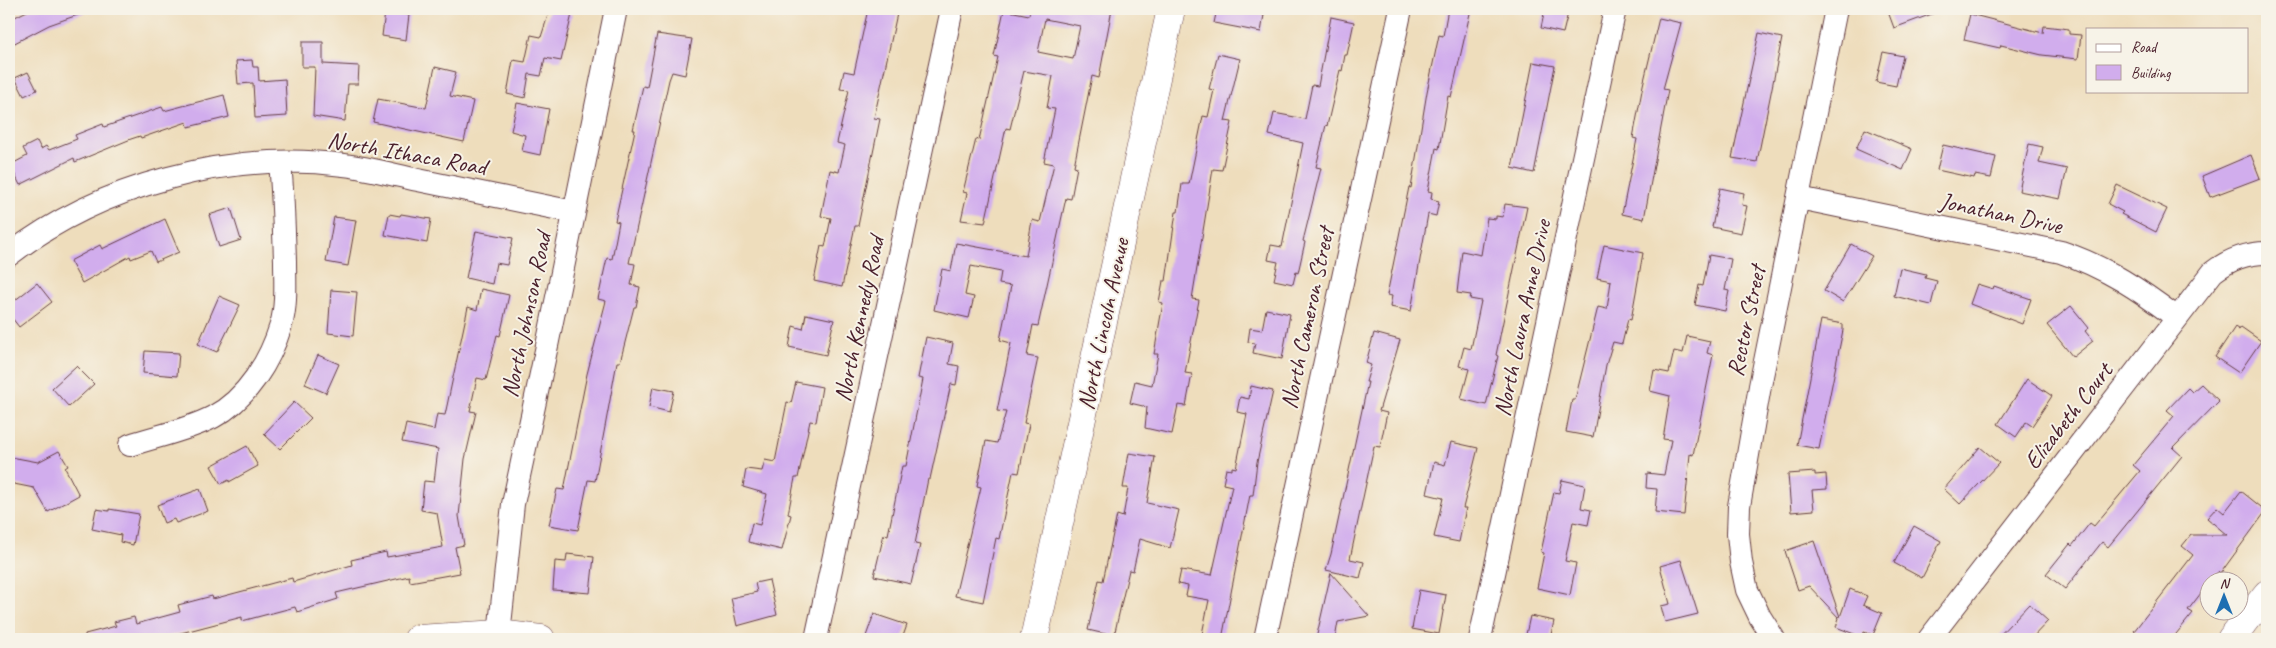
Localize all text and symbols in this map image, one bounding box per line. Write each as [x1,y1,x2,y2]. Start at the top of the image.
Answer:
legend [2086,28,2248,92]
text: Road [2131,38,2158,57]
text: Building [2131,64,2171,83]
street label: North Ithaca Road [325,124,492,182]
street label: Jonathan Drive [1936,185,2067,241]
street label: North Laura Anne Drive [1487,215,1558,419]
street label: North Cameron Street [1273,222,1341,411]
street label: North Johnson Road [494,227,559,400]
street label: North Kennedy Road [827,230,892,404]
street label: North Lincoln Avenue [1070,233,1136,412]
street label: Rector Street [1720,260,1773,379]
street label: Elizabeth Court [2017,355,2120,475]
north arrow [2198,570,2248,620]
text: N [2220,575,2231,592]

